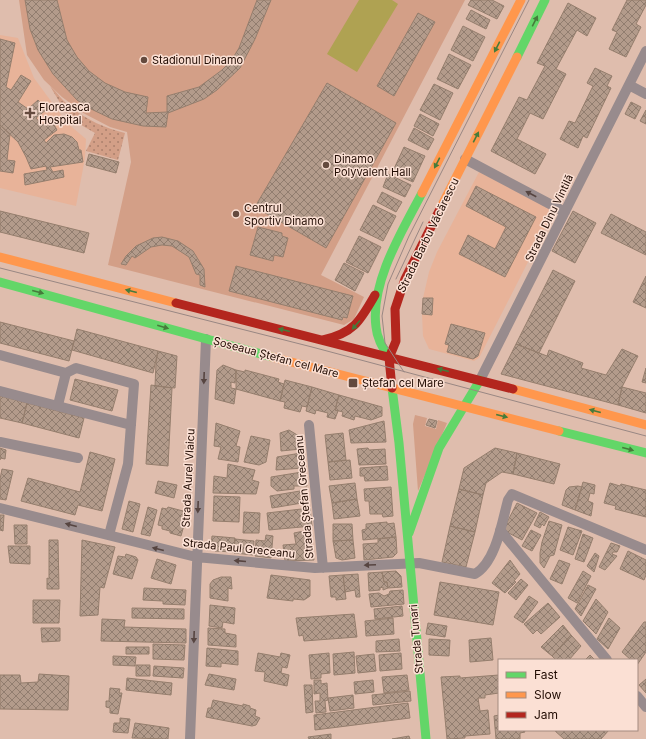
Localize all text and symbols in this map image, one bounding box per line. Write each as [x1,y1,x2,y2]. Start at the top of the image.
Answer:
one-way arrow [531,15,538,27]
one-way arrow [493,41,500,53]
place label: Stadionul Dinamo [152,53,244,67]
marker: Stadionul Dinamo [139,55,149,65]
place label: Floreasca Hospital [39,100,90,127]
marker: Floreasca Hospital [24,107,36,119]
one-way arrow [473,131,479,143]
place label: Dinamo Polyvalent Hall [334,152,411,179]
one-way arrow [434,157,441,169]
marker: Dinamo Polyvalent Hall [321,160,331,170]
street label: Strada Dinu Vintilă [522,172,576,264]
street label: Strada Barbu Văcărescu [394,175,462,295]
one-way arrow [525,190,537,197]
place label: Centrul Sportiv Dinamo [244,201,324,228]
marker: Centrul Sportiv Dinamo [231,209,241,219]
one-way arrow [125,288,137,294]
one-way arrow [31,290,44,296]
one-way arrow [351,320,361,330]
one-way arrow [157,324,169,330]
one-way arrow [278,327,290,333]
street label: Șoseaua Ștefan cel Mare [212,333,340,381]
one-way arrow [436,367,448,373]
one-way arrow [201,372,208,384]
place label: Ștefan cel Mare [362,376,444,390]
marker: Ștefan cel Mare [347,377,359,389]
one-way arrow [589,408,601,414]
one-way arrow [496,413,508,419]
street label: Strada Aurel Vlaicu [178,428,198,528]
street label: Strada Ștefan Greceanu [292,435,316,559]
one-way arrow [622,446,634,452]
one-way arrow [195,501,202,513]
one-way arrow [65,522,77,528]
street label: Strada Paul Greceanu [182,535,296,561]
one-way arrow [152,546,164,552]
one-way arrow [234,558,246,565]
one-way arrow [364,562,376,569]
street label: Strada Tunari [406,604,426,674]
one-way arrow [191,631,197,644]
legend [498,659,638,731]
text: Fast [534,667,558,682]
text: Slow [534,687,562,702]
text: Jam [534,707,558,722]

